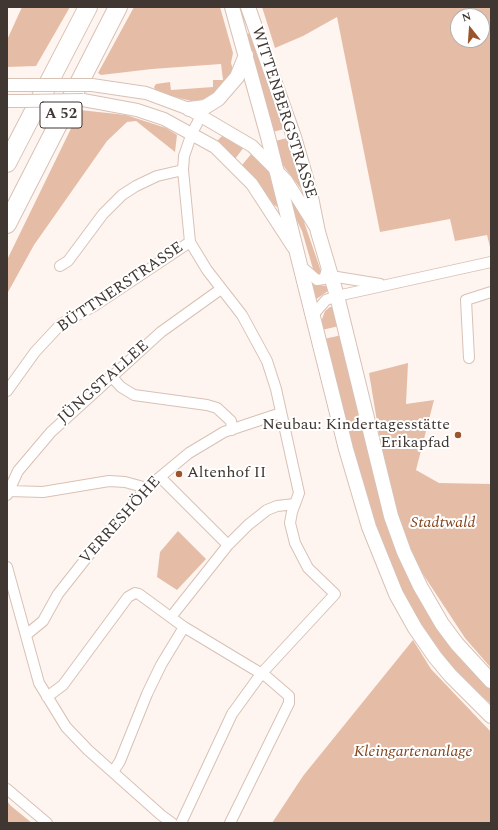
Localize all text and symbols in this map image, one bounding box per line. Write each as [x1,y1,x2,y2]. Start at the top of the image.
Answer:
north arrow [450,8,490,48]
text: N [460,8,473,26]
street label: WITTENBERGSTRASSE [246,25,320,201]
road number: A 52 [40,102,82,128]
street label: BÜTTNERSTRASSE [54,239,188,337]
street label: JÜNGSTALLEE [55,337,153,429]
place label: Neubau: Kindertagesstätte Erikapfad [262,416,450,454]
marker: Neubau: Kindertagesstätte Erikapfad [453,430,463,440]
place label: Altenhof II [187,464,266,484]
marker: Altenhof II [174,469,184,479]
street label: VERRESHÖHE [77,473,165,569]
park label: Stadtwald [410,514,476,534]
park label: Kleingartenanlage [354,743,472,763]

